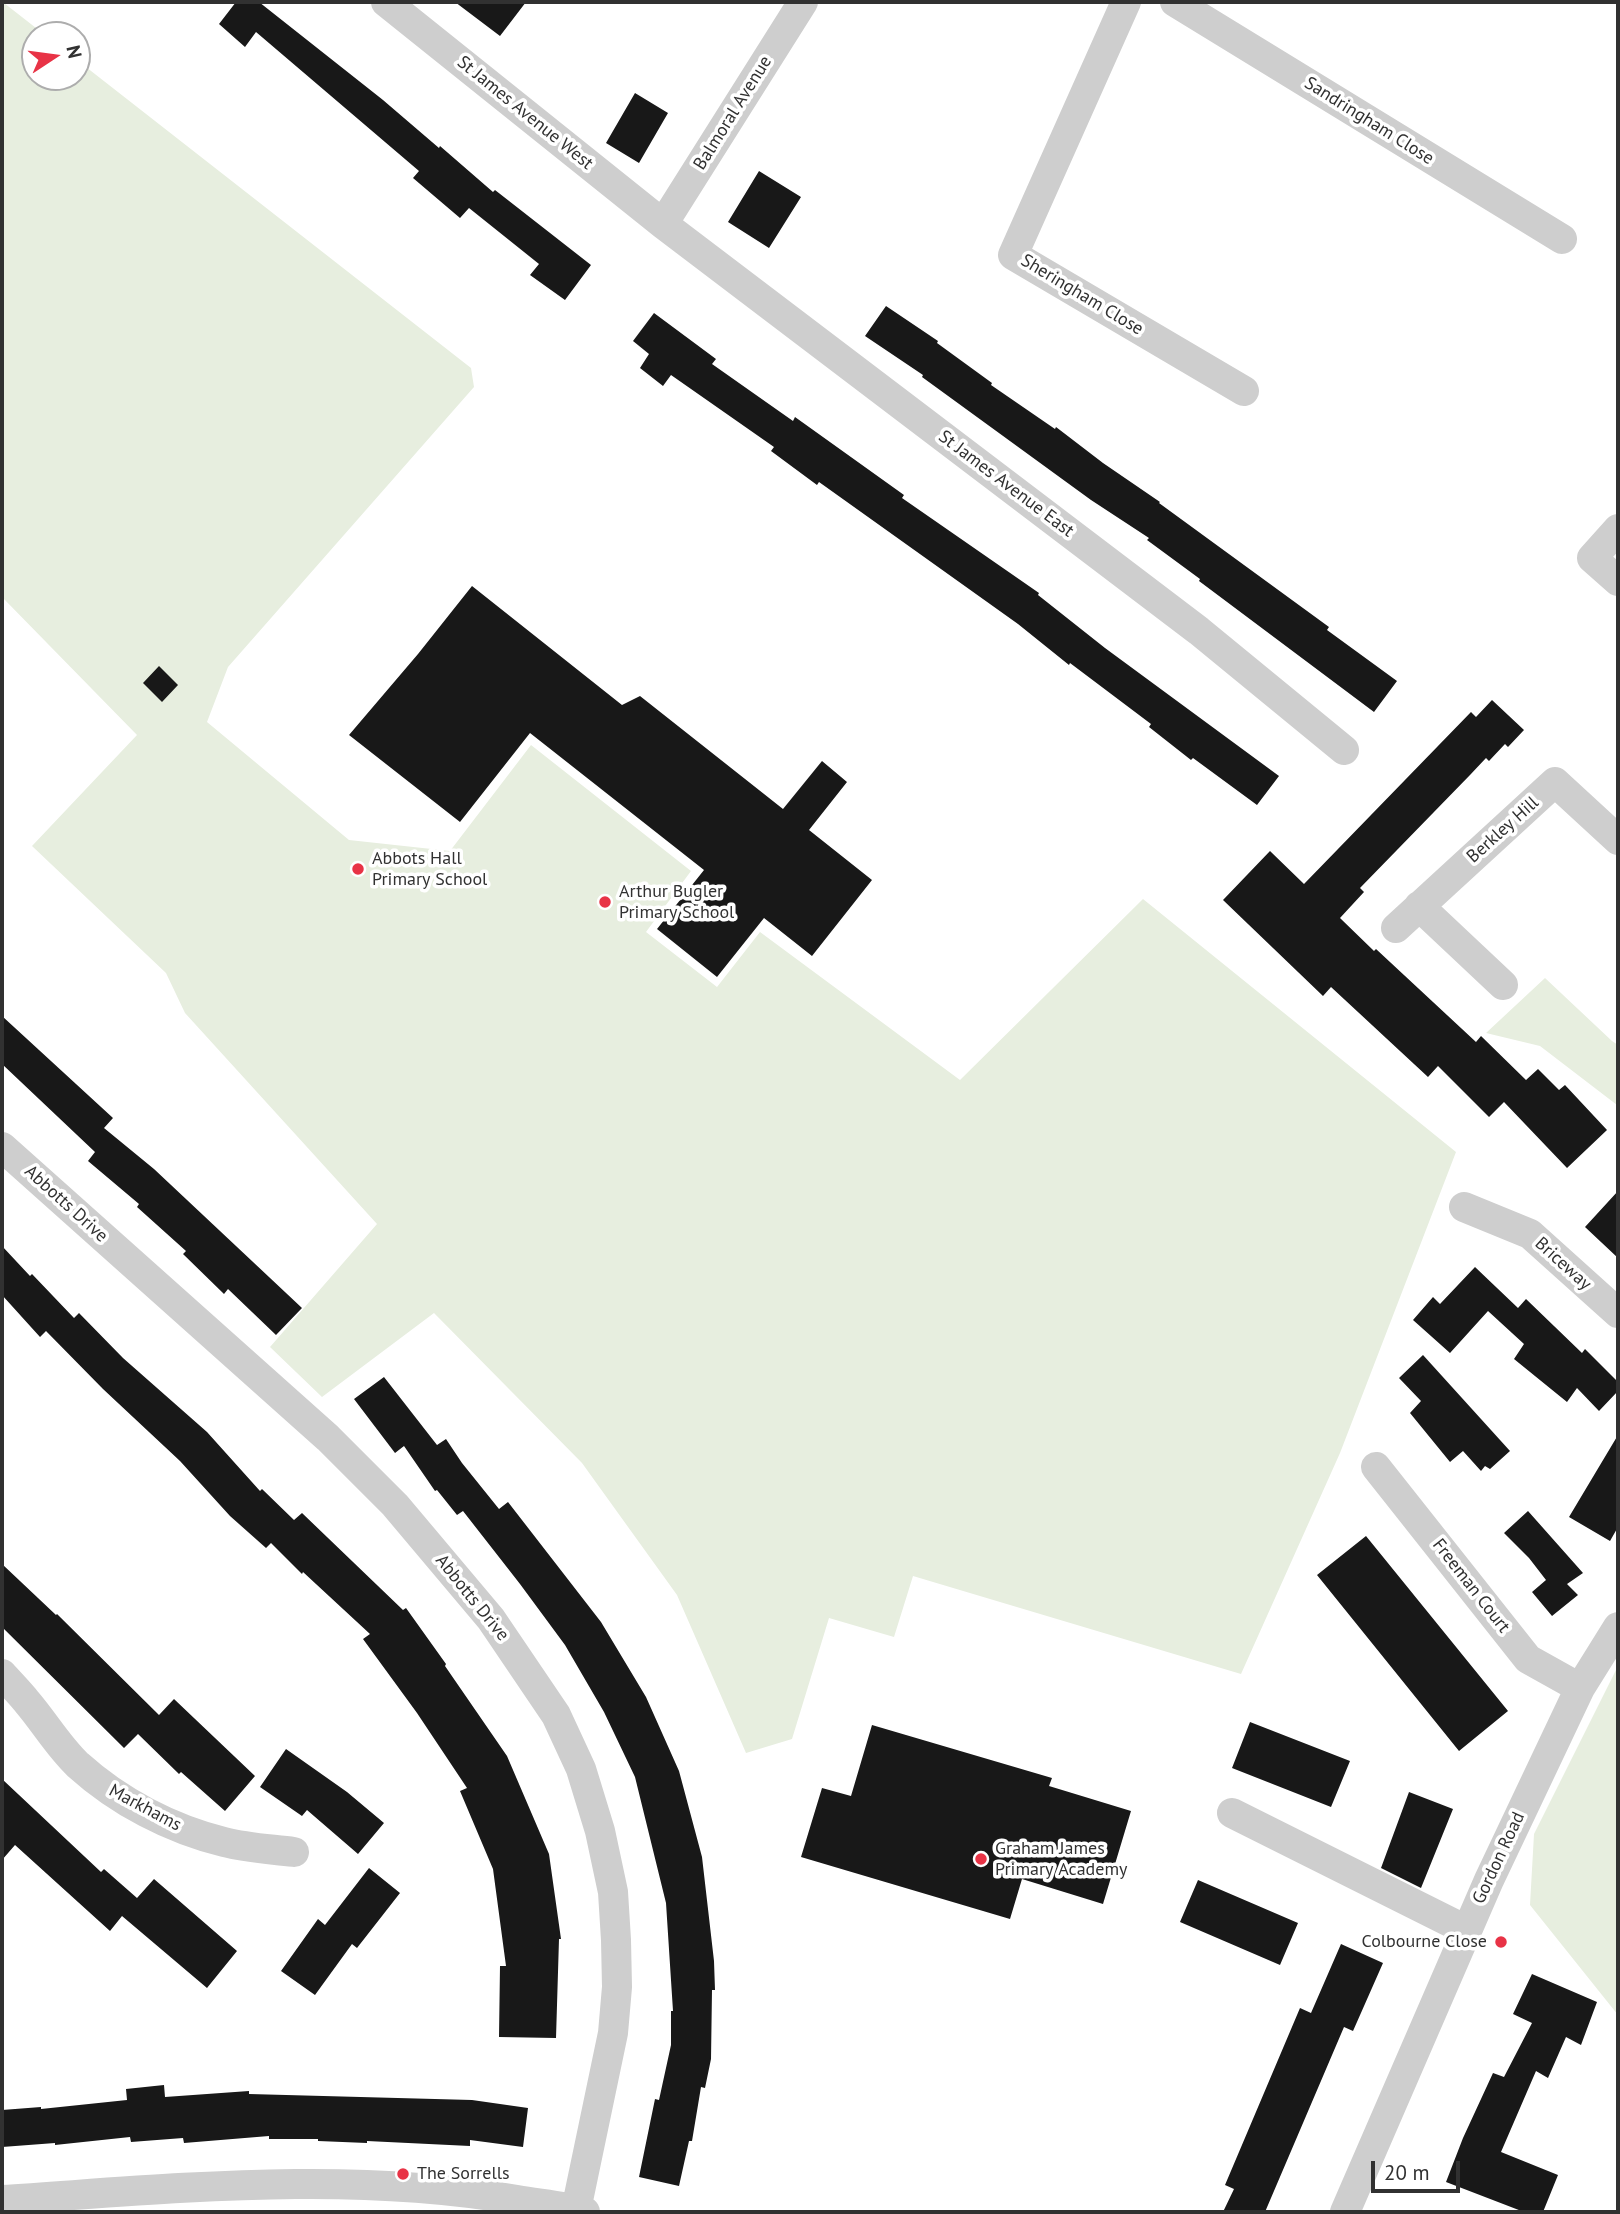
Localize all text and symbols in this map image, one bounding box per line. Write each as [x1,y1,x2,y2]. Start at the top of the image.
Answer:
north arrow [21,21,91,91]
text: N [61,43,88,60]
street label: St James Avenue West [453,52,597,174]
street label: Balmoral Avenue [689,52,777,174]
street label: Sandringham Close [1300,72,1438,170]
street label: Sheringham Close [1017,250,1147,340]
street label: St James Avenue East [934,426,1078,542]
street label: Berkley Hill [1463,792,1543,868]
place label: Abbots Hall Primary School [372,848,487,890]
marker: Abbots Hall Primary School [350,861,366,877]
place label: Arthur Bugler Primary School [619,881,734,924]
marker: Arthur Bugler Primary School [597,894,613,910]
street label: Abbotts Drive [20,1161,112,1247]
street label: Briceway [1530,1233,1596,1295]
street label: Freeman Court [1428,1535,1514,1637]
street label: Abbotts Drive [431,1551,513,1645]
street label: Markhams [105,1780,185,1836]
street label: Gordon Road [1468,1809,1530,1907]
place label: Graham James Primary Academy [995,1838,1127,1881]
marker: Graham James Primary Academy [973,1851,989,1867]
place label: Colbourne Close [1362,1931,1487,1953]
marker: Colbourne Close [1493,1934,1509,1950]
scale bar [1375,2148,1464,2192]
text: 20 m [1384,2159,1430,2186]
place label: The Sorrells [417,2163,509,2185]
marker: The Sorrells [395,2166,411,2182]

